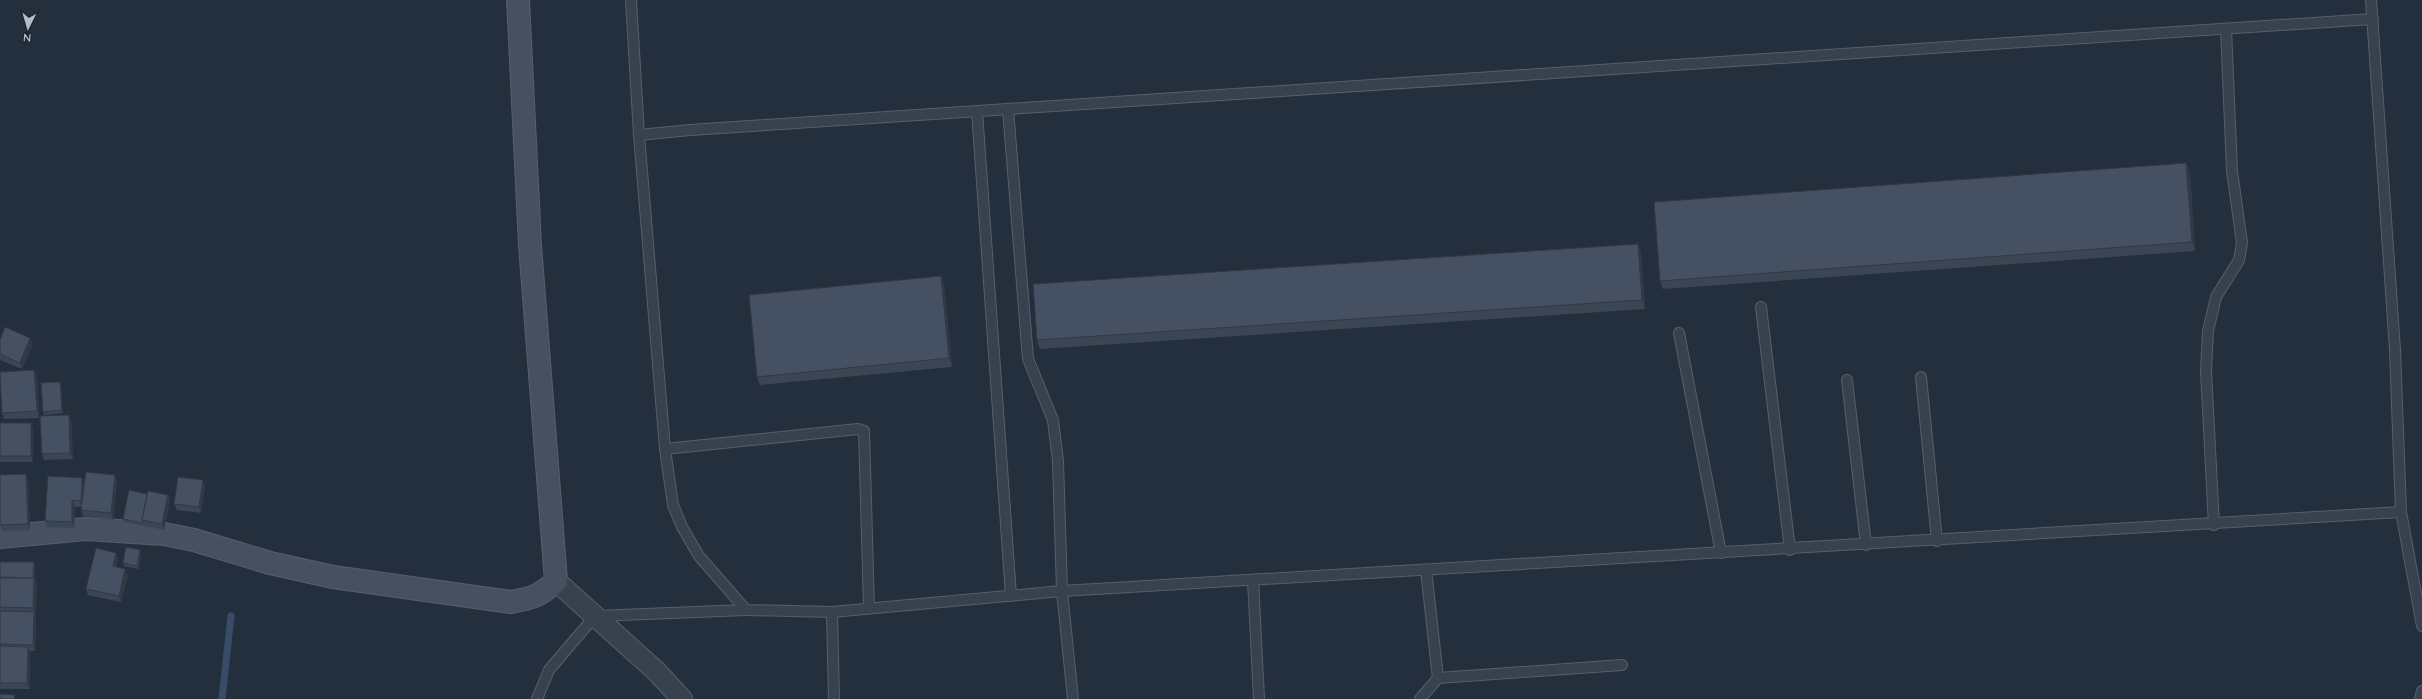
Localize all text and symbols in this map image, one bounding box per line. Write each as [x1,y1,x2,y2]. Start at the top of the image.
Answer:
north arrow [8,8,48,48]
text: N [22,31,32,45]

